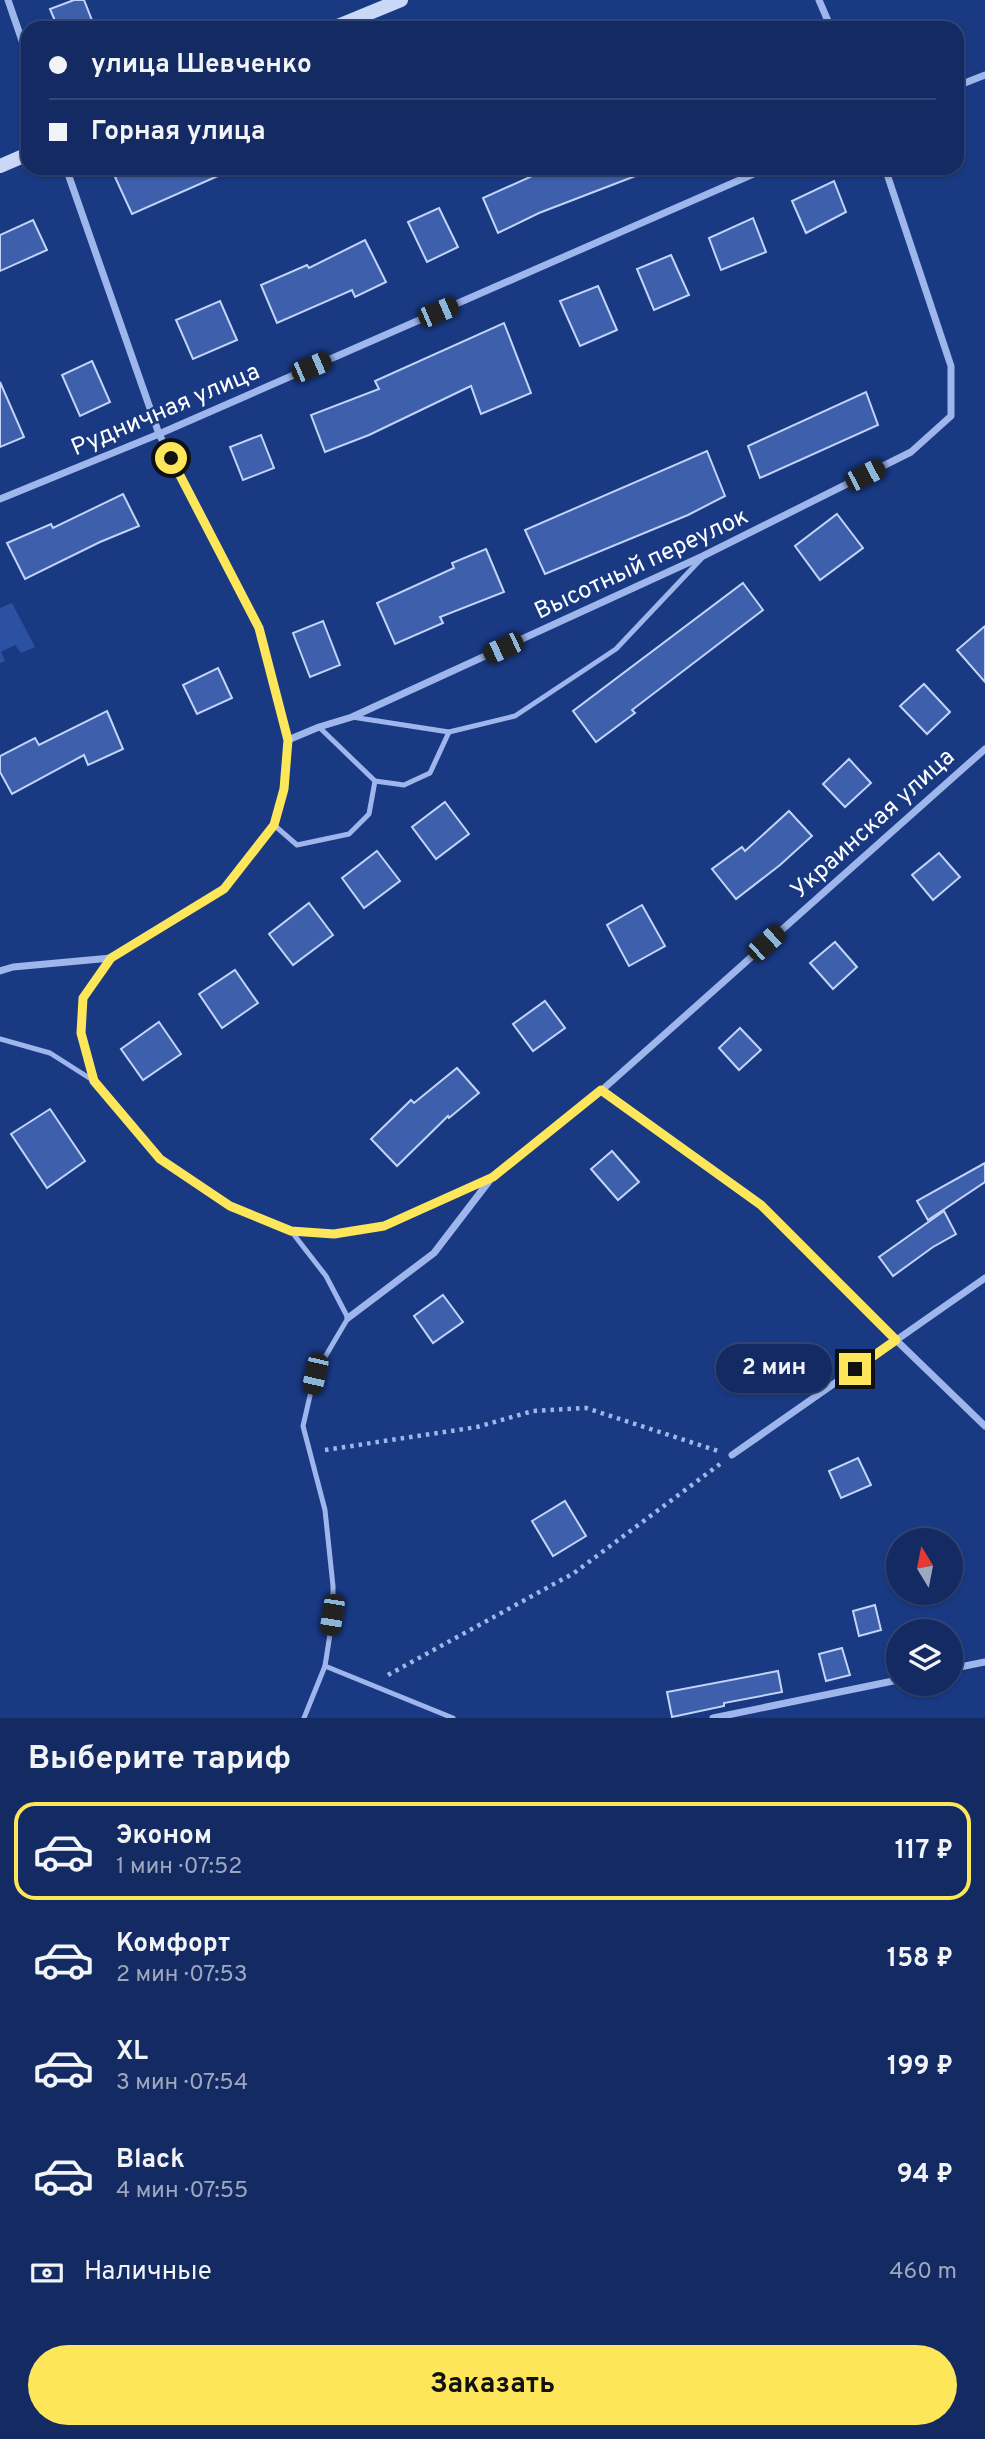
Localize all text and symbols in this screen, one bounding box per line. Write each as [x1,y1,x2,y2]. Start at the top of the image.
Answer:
text: улица Шевченко [91,49,312,82]
text: Горная улица [91,116,266,149]
car [415,294,462,330]
car [288,349,335,385]
street label: Рудничная улица [67,358,265,464]
route start [155,442,187,474]
car [842,456,889,494]
street label: Высотный переулок [530,502,753,628]
car [480,630,527,666]
street label: Украинская улица [785,743,962,906]
car [744,921,789,965]
callout: 2 мин [715,1344,830,1394]
car [301,1351,330,1397]
route end [839,1353,871,1385]
text: 2 мин [742,1354,806,1383]
north arrow [886,1528,962,1605]
map controls [886,1528,963,1696]
car [319,1593,346,1637]
button: layers [886,1619,963,1696]
text: Выберите тариф [28,1740,291,1780]
icon: car [32,1820,95,1883]
text: Эконом [116,1820,212,1853]
text: 117 ₽ [895,1835,953,1868]
text: 1 мин · 07:52 [116,1853,242,1882]
icon: car [32,1928,95,1991]
text: Комфорт [116,1928,230,1961]
text: 158 ₽ [887,1943,953,1976]
text: 2 мин · 07:53 [116,1961,248,1990]
icon: car [32,2036,95,2099]
text: XL [116,2036,148,2069]
text: 199 ₽ [887,2051,953,2084]
text: 3 мин · 07:54 [116,2069,248,2098]
icon: car [32,2144,95,2207]
text: Black [116,2144,185,2177]
text: 94 ₽ [897,2159,953,2192]
text: 4 мин · 07:55 [116,2177,248,2206]
icon: cash [28,2254,66,2292]
text: Наличные [84,2256,212,2289]
text: 460 m [889,2258,957,2287]
button: Заказать [28,2345,957,2425]

